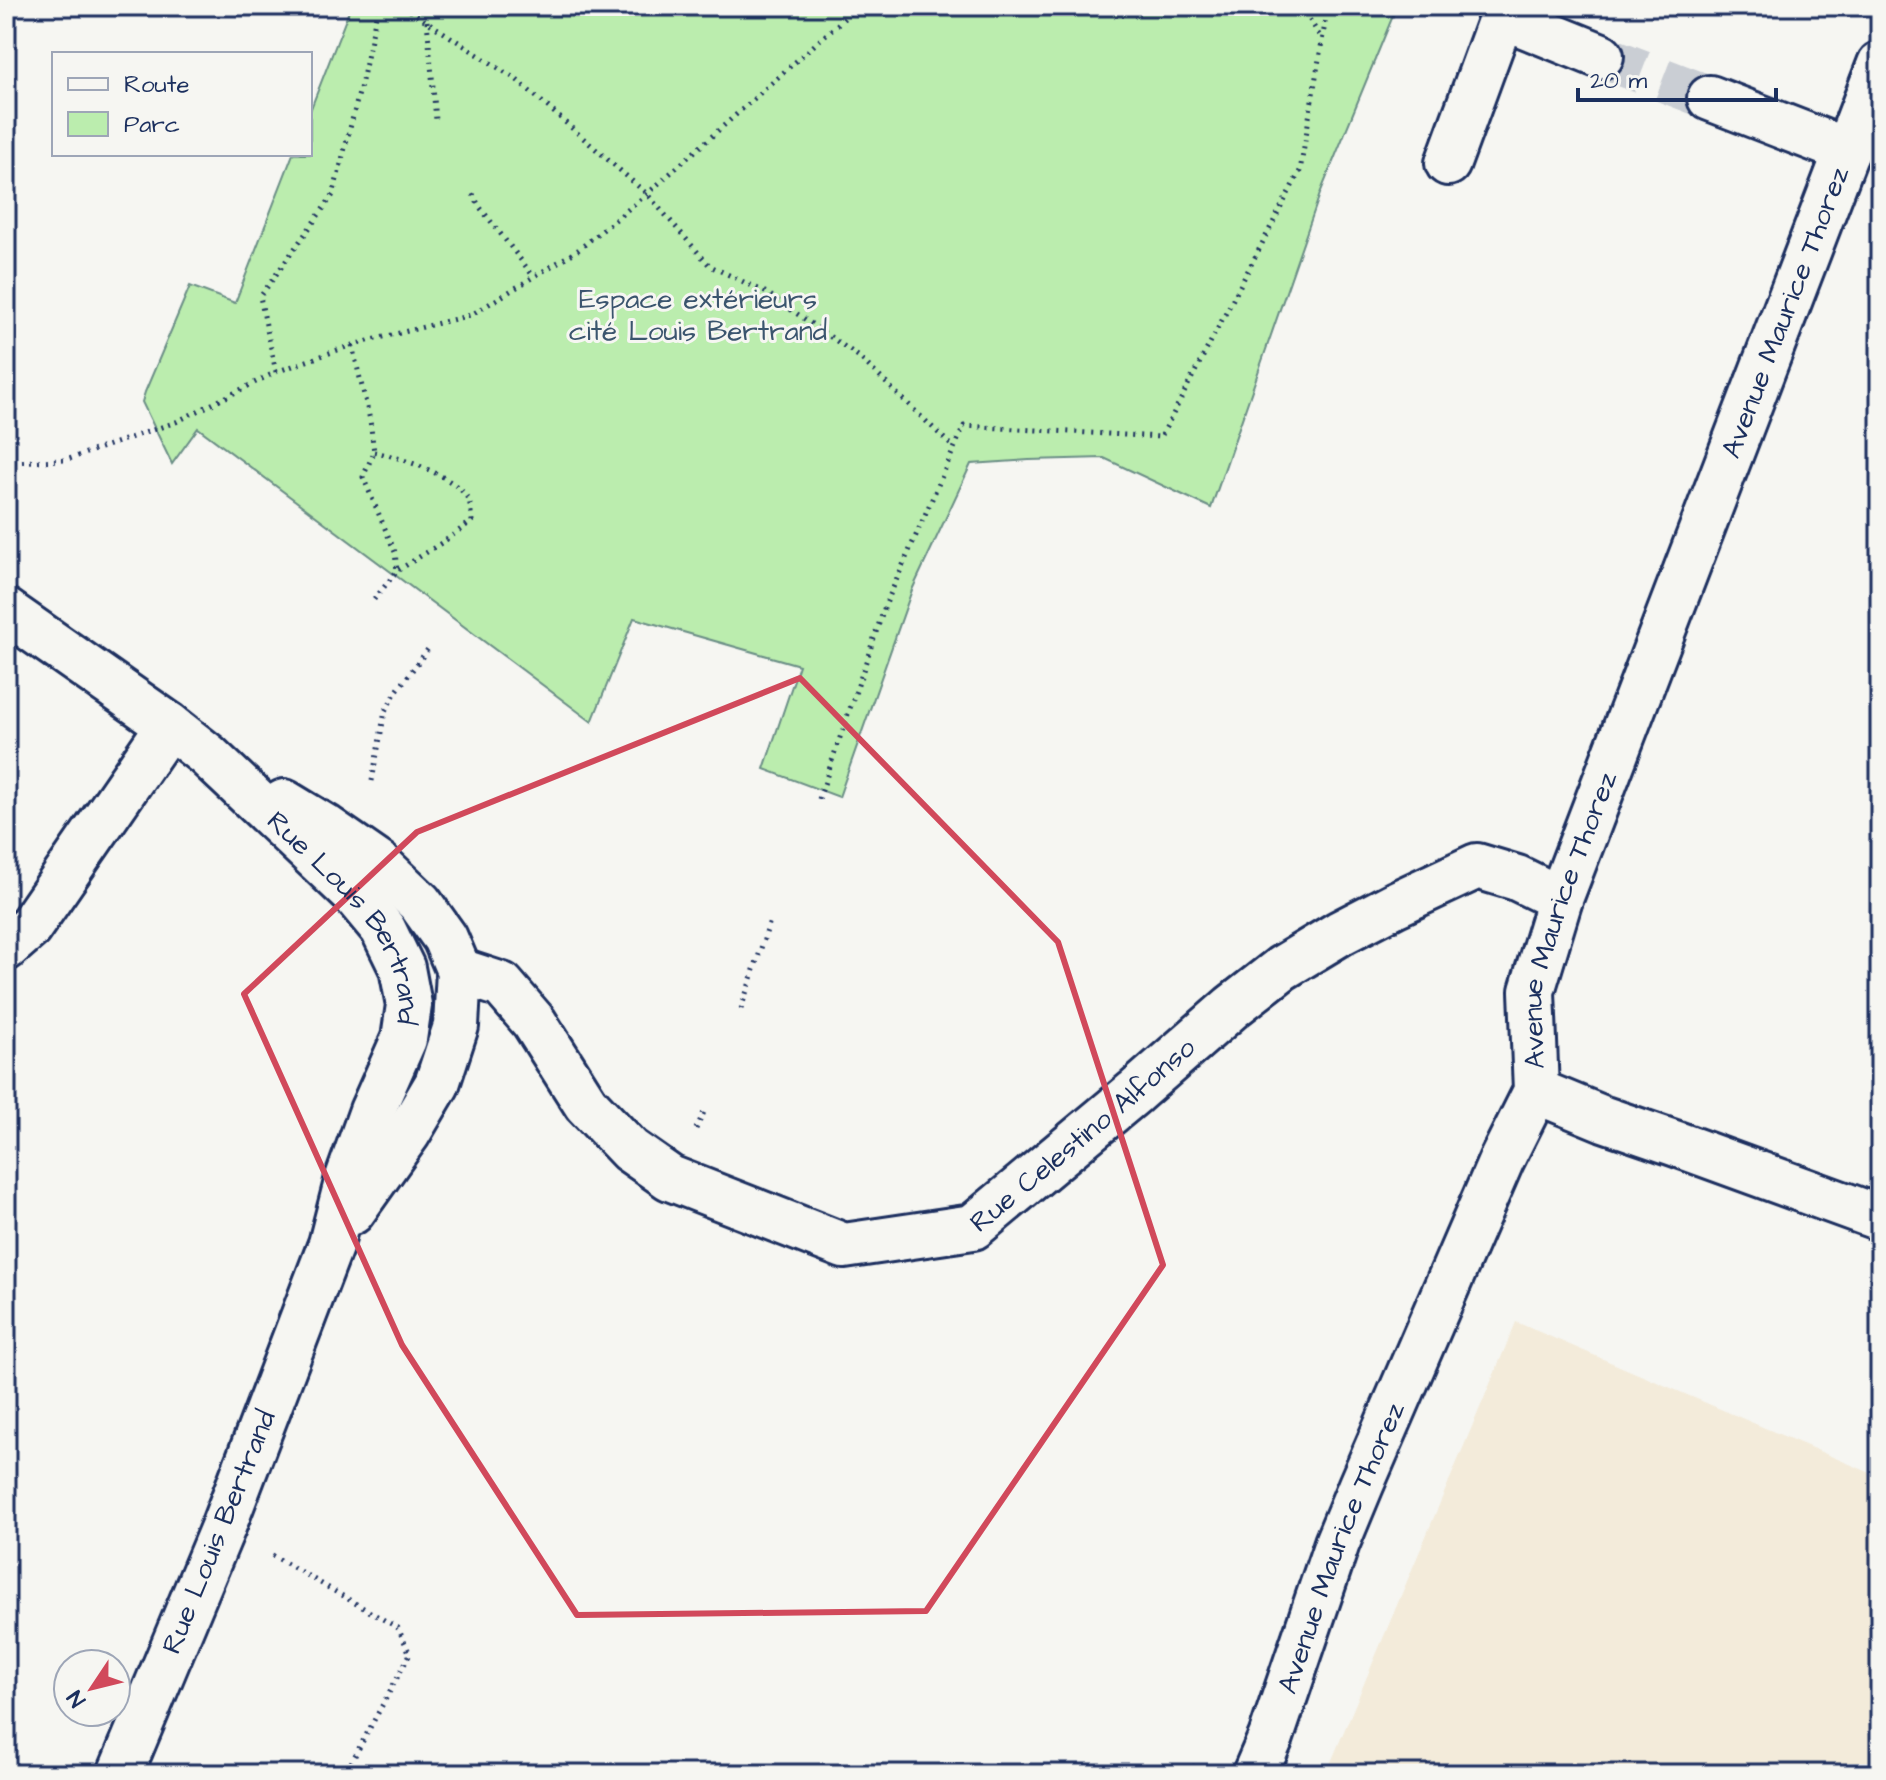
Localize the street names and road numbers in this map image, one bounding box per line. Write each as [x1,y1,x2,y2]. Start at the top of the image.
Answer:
street label: Avenue Maurice Thorez [1711,161,1859,463]
street label: Avenue Maurice Thorez [1513,766,1627,1070]
street label: Rue Louis Bertrand [258,802,429,1027]
street label: Rue Celestino Alfonso [961,1028,1204,1241]
street label: Avenue Maurice Thorez [1268,1396,1414,1699]
street label: Rue Louis Bertrand [152,1404,286,1660]

